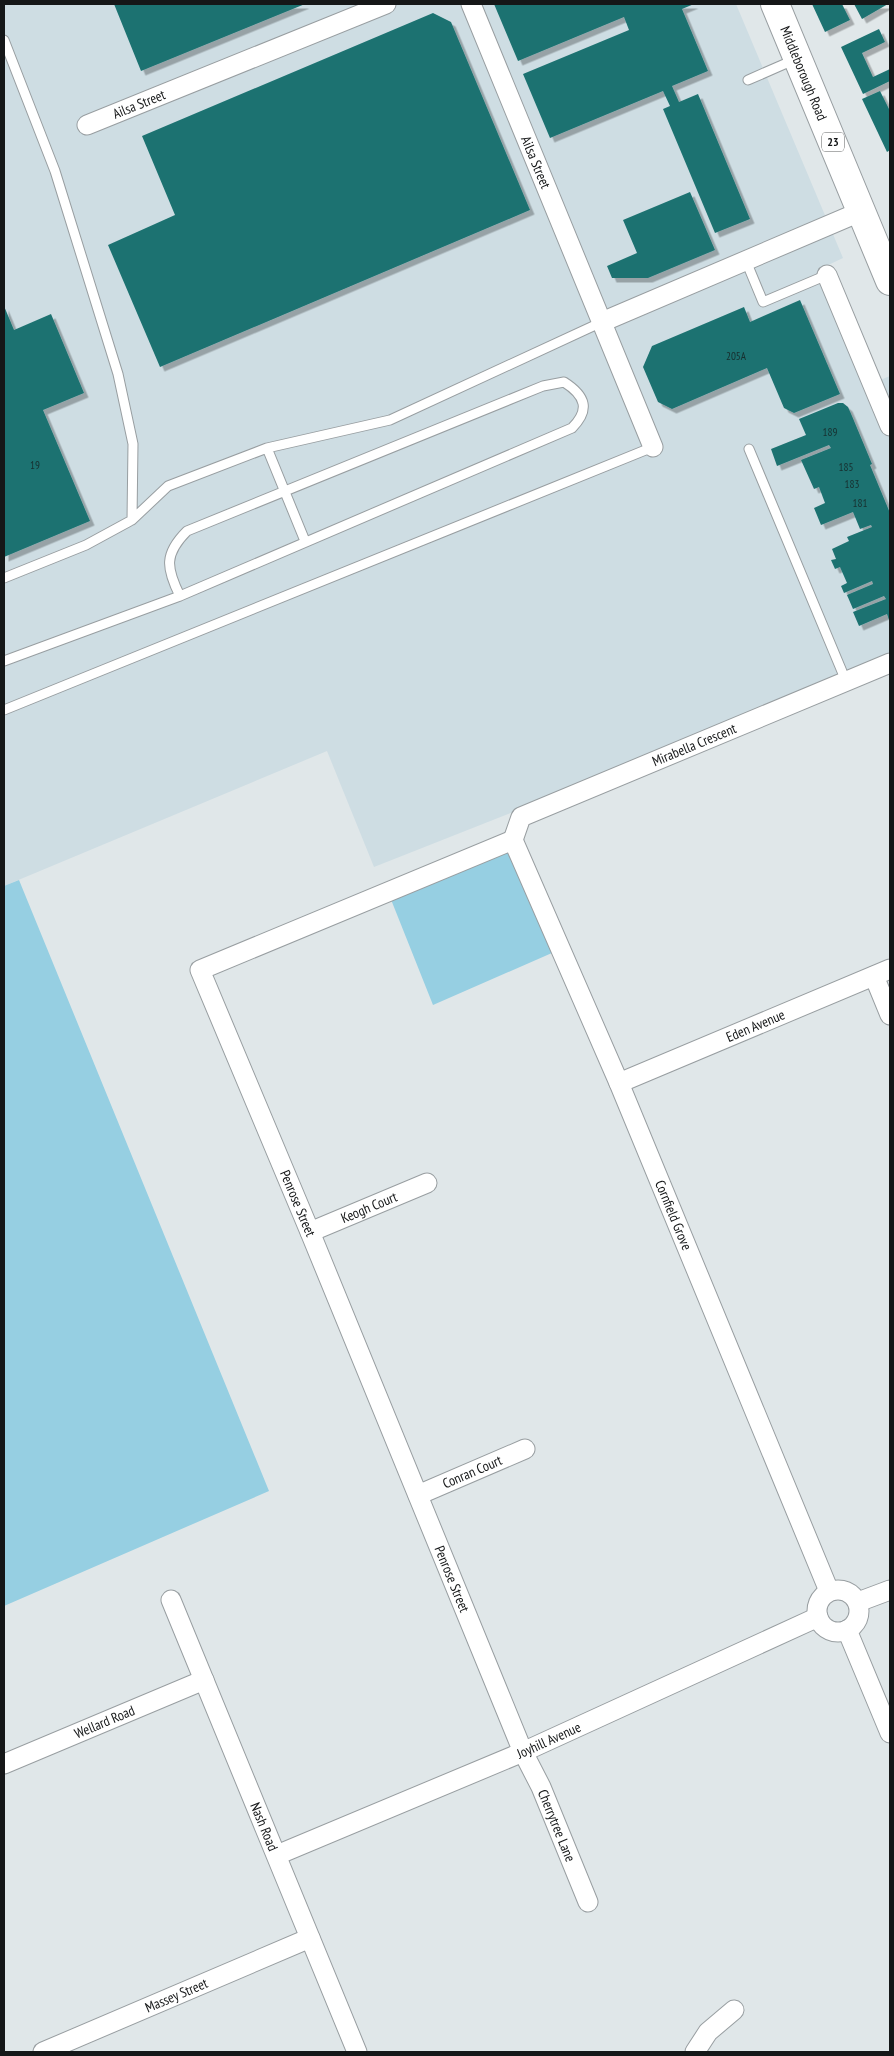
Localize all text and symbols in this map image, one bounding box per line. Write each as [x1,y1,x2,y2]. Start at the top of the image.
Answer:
street label: Middleborough Road [776,23,831,123]
street label: Ailsa Street [110,85,168,123]
road number: 23 [822,132,844,152]
street label: Ailsa Street [517,133,555,191]
house number: 205A [726,349,747,363]
house number: 189 [823,425,837,439]
house number: 19 [30,458,40,472]
house number: 185 [839,460,853,474]
house number: 183 [845,477,859,491]
house number: 181 [853,496,867,510]
street label: Mirabella Crescent [649,719,739,770]
street label: Eden Avenue [723,1005,788,1046]
street label: Penrose Street [276,1167,320,1239]
street label: Cornfield Grove [651,1177,696,1253]
street label: Keogh Court [338,1187,400,1227]
street label: Conran Court [440,1451,505,1492]
street label: Penrose Street [430,1543,474,1615]
street label: Wellard Road [72,1701,137,1742]
street label: Joyhill Avenue [513,1718,584,1763]
street label: Cherrytree Lane [534,1787,580,1865]
street label: Nash Road [246,1800,282,1854]
street label: Massey Street [142,1974,211,2016]

